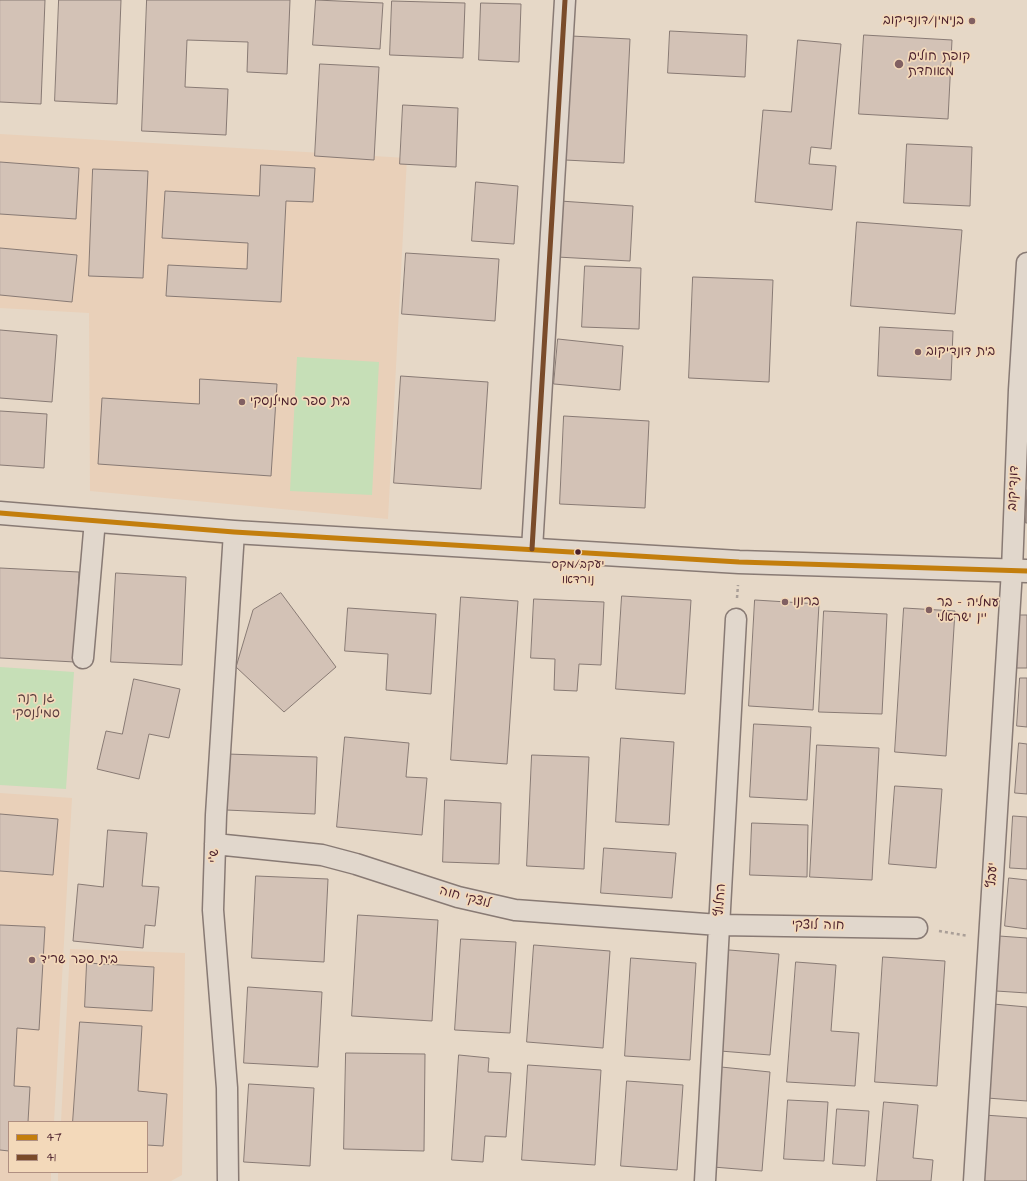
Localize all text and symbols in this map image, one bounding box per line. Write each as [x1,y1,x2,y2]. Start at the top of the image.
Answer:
place label: בנימין/דונדיקוב [883,13,964,29]
marker: בנימין/דונדיקוב [967,16,977,26]
place label: קופת חולים מאוחדת [908,49,970,80]
marker: קופת חולים מאוחדת [893,58,905,70]
place label: בית דונדיקוב [926,344,995,360]
marker: בית דונדיקוב [913,347,923,357]
place label: בית ספר סמילנסקי [250,394,350,410]
marker: בית ספר סמילנסקי [237,397,247,407]
street label: דונדיקוב [1005,465,1023,511]
marker: יעקב/מקס נורדאו [573,547,583,557]
place label: יעקב/מקס נורדאו [552,558,604,586]
place label: ברונו [793,594,819,610]
place label: עמליה - בר יין ישראלי [937,595,999,626]
marker: ברונו [780,597,790,607]
marker: עמליה - בר יין ישראלי [924,605,934,615]
park label: גן רנה סמילנסקי [12,691,60,722]
street label: ש"י [207,849,223,863]
street label: יעבץ [985,862,1001,888]
street label: החלוץ [712,883,730,917]
street label: לוצקי חוה [438,884,492,912]
street label: חוה לוצקי [792,918,844,934]
place label: בית ספר שריד [40,952,118,968]
marker: בית ספר שריד [27,955,37,965]
legend [8,1121,148,1173]
text: 47 [46,1129,62,1146]
text: 41 [46,1149,56,1166]

